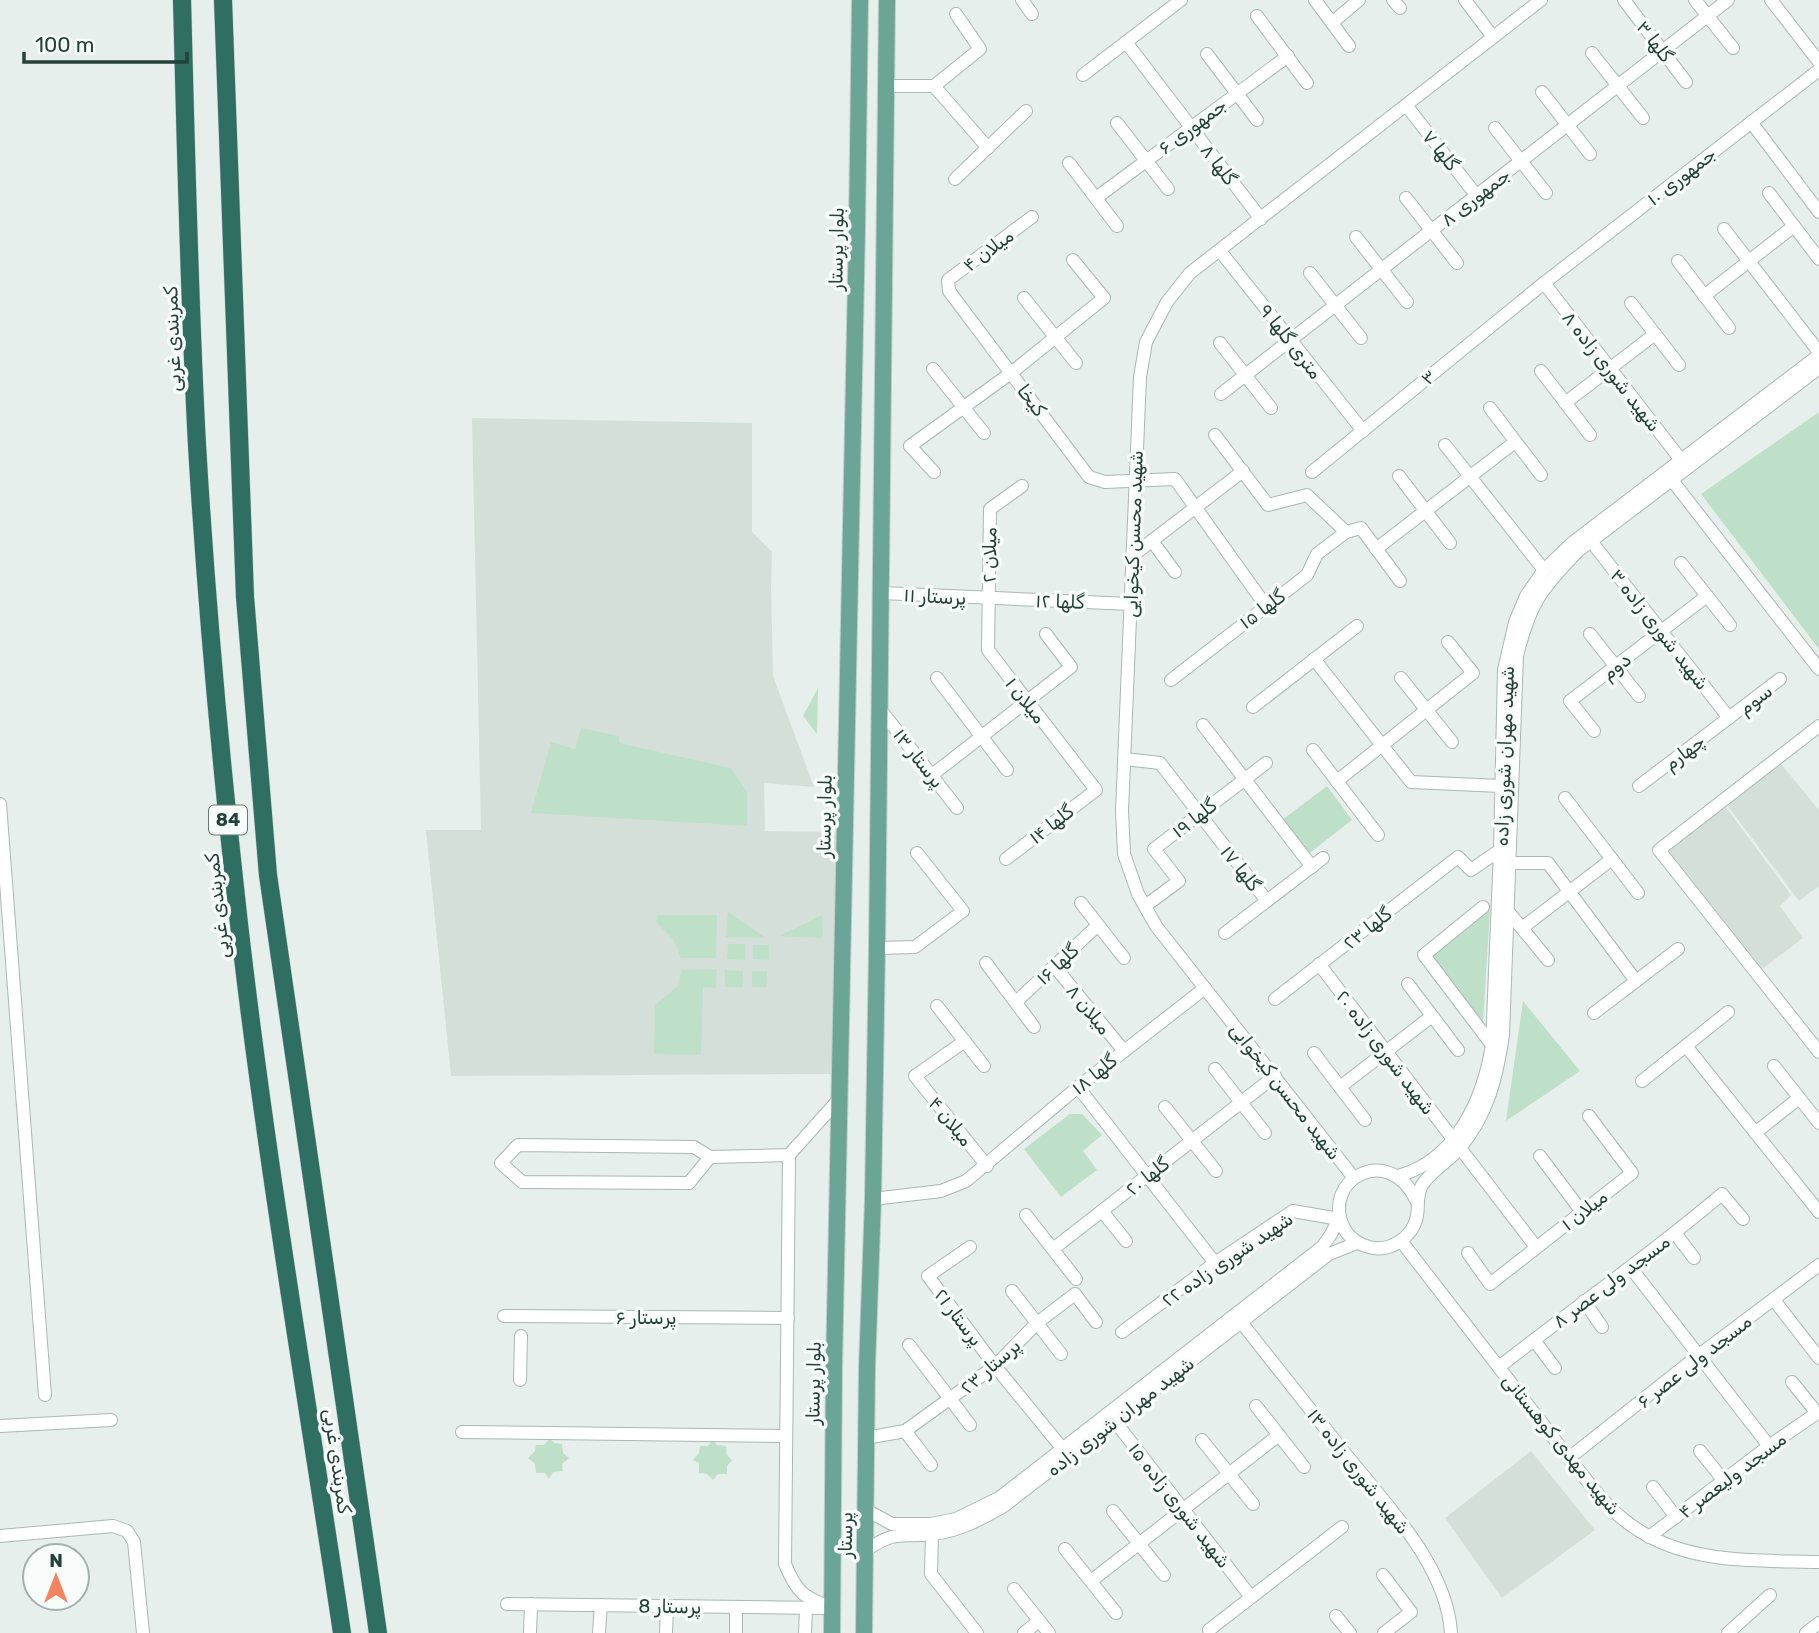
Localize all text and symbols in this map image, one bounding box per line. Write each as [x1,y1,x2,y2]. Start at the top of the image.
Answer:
street label: گلها ۳ [1632,16,1678,67]
scale bar [24,21,187,65]
text: 100 m [35,32,94,57]
street label: جمهوری ۶ [1154,93,1231,160]
street label: گلها ۷ [1417,125,1464,176]
street label: گلها ۸ [1196,139,1242,190]
street label: جمهوری ۱۰ [1642,142,1720,210]
street label: جمهوری ۸ [1436,163,1514,232]
street label: بلوار پرستار [824,207,851,292]
street label: میلان ۴ [959,224,1018,277]
street label: کمربندی غربی [159,285,186,392]
street label: ۹ متری گلها [1254,299,1327,384]
street label: شهید شوری زاده ۸ [1557,306,1666,436]
street label: ۳ [1416,365,1440,390]
street label: کیخا [1012,380,1051,421]
street label: شهید محسن کیخوایی [1119,450,1148,618]
street label: میلان ۲ [978,527,1001,583]
street label: شهید شوری زاده ۳ [1605,564,1714,694]
street label: پرستار ۱۱ [903,583,967,612]
street label: گلها ۱۵ [1235,584,1290,634]
street label: گلها ۱۲ [1035,589,1085,614]
street label: دوم [1597,648,1636,686]
street label: شهید مهران شوری زاده [1490,665,1519,847]
street label: میلان ۱ [1000,673,1051,728]
street label: سوم [1734,679,1777,720]
street label: پرستار ۱۳ [887,724,949,794]
street label: چهارم [1659,730,1710,776]
street label: بلوار پرستار [812,774,839,859]
street label: گلها ۱۹ [1167,793,1222,843]
street label: گلها ۱۴ [1024,800,1079,849]
road number: 84 [209,806,247,834]
street label: گلها ۱۷ [1216,841,1266,896]
street label: کمربندی غربی [200,852,234,960]
street label: گلها ۲۳ [1338,902,1397,955]
street label: گلها ۱۶ [1031,939,1084,990]
street label: میلان ۸ [1061,979,1116,1039]
street label: شهید شوری زاده ۲۰ [1331,985,1440,1119]
street label: شهید محسن کیخوایی [1225,1018,1346,1164]
street label: گلها ۱۸ [1067,1049,1122,1100]
street label: میلان ۴ [924,1092,978,1151]
street label: گلها ۲۰ [1121,1152,1174,1201]
street label: میلان ۱ [1557,1185,1612,1236]
street label: شهید شوری زاده ۲۲ [1157,1207,1297,1312]
street label: مسجد ولی عصر ۸ [1548,1230,1674,1333]
street label: پرستار ۲۱ [928,1284,988,1352]
street label: پرستار ۶ [615,1306,677,1331]
street label: مسجد ولی عصر ۶ [1633,1310,1756,1413]
street label: پرستار ۲۳ [955,1334,1027,1400]
street label: بلوار پرستار [801,1341,828,1426]
street label: شهید مهران شوری زاده [1042,1352,1199,1481]
street label: شهید مهدی کوهستانی [1498,1369,1626,1520]
street label: شهید شوری زاده ۱۳ [1302,1404,1415,1539]
street label: کمربندی غربی [319,1407,356,1516]
street label: مسجد ولیعصر ۴ [1674,1427,1791,1523]
street label: شهید شوری زاده ۱۵ [1123,1438,1236,1573]
street label: پرستار [834,1512,859,1559]
north arrow [21,1542,91,1612]
text: N [49,1549,63,1572]
street label: پرستار 8 [638,1594,702,1621]

